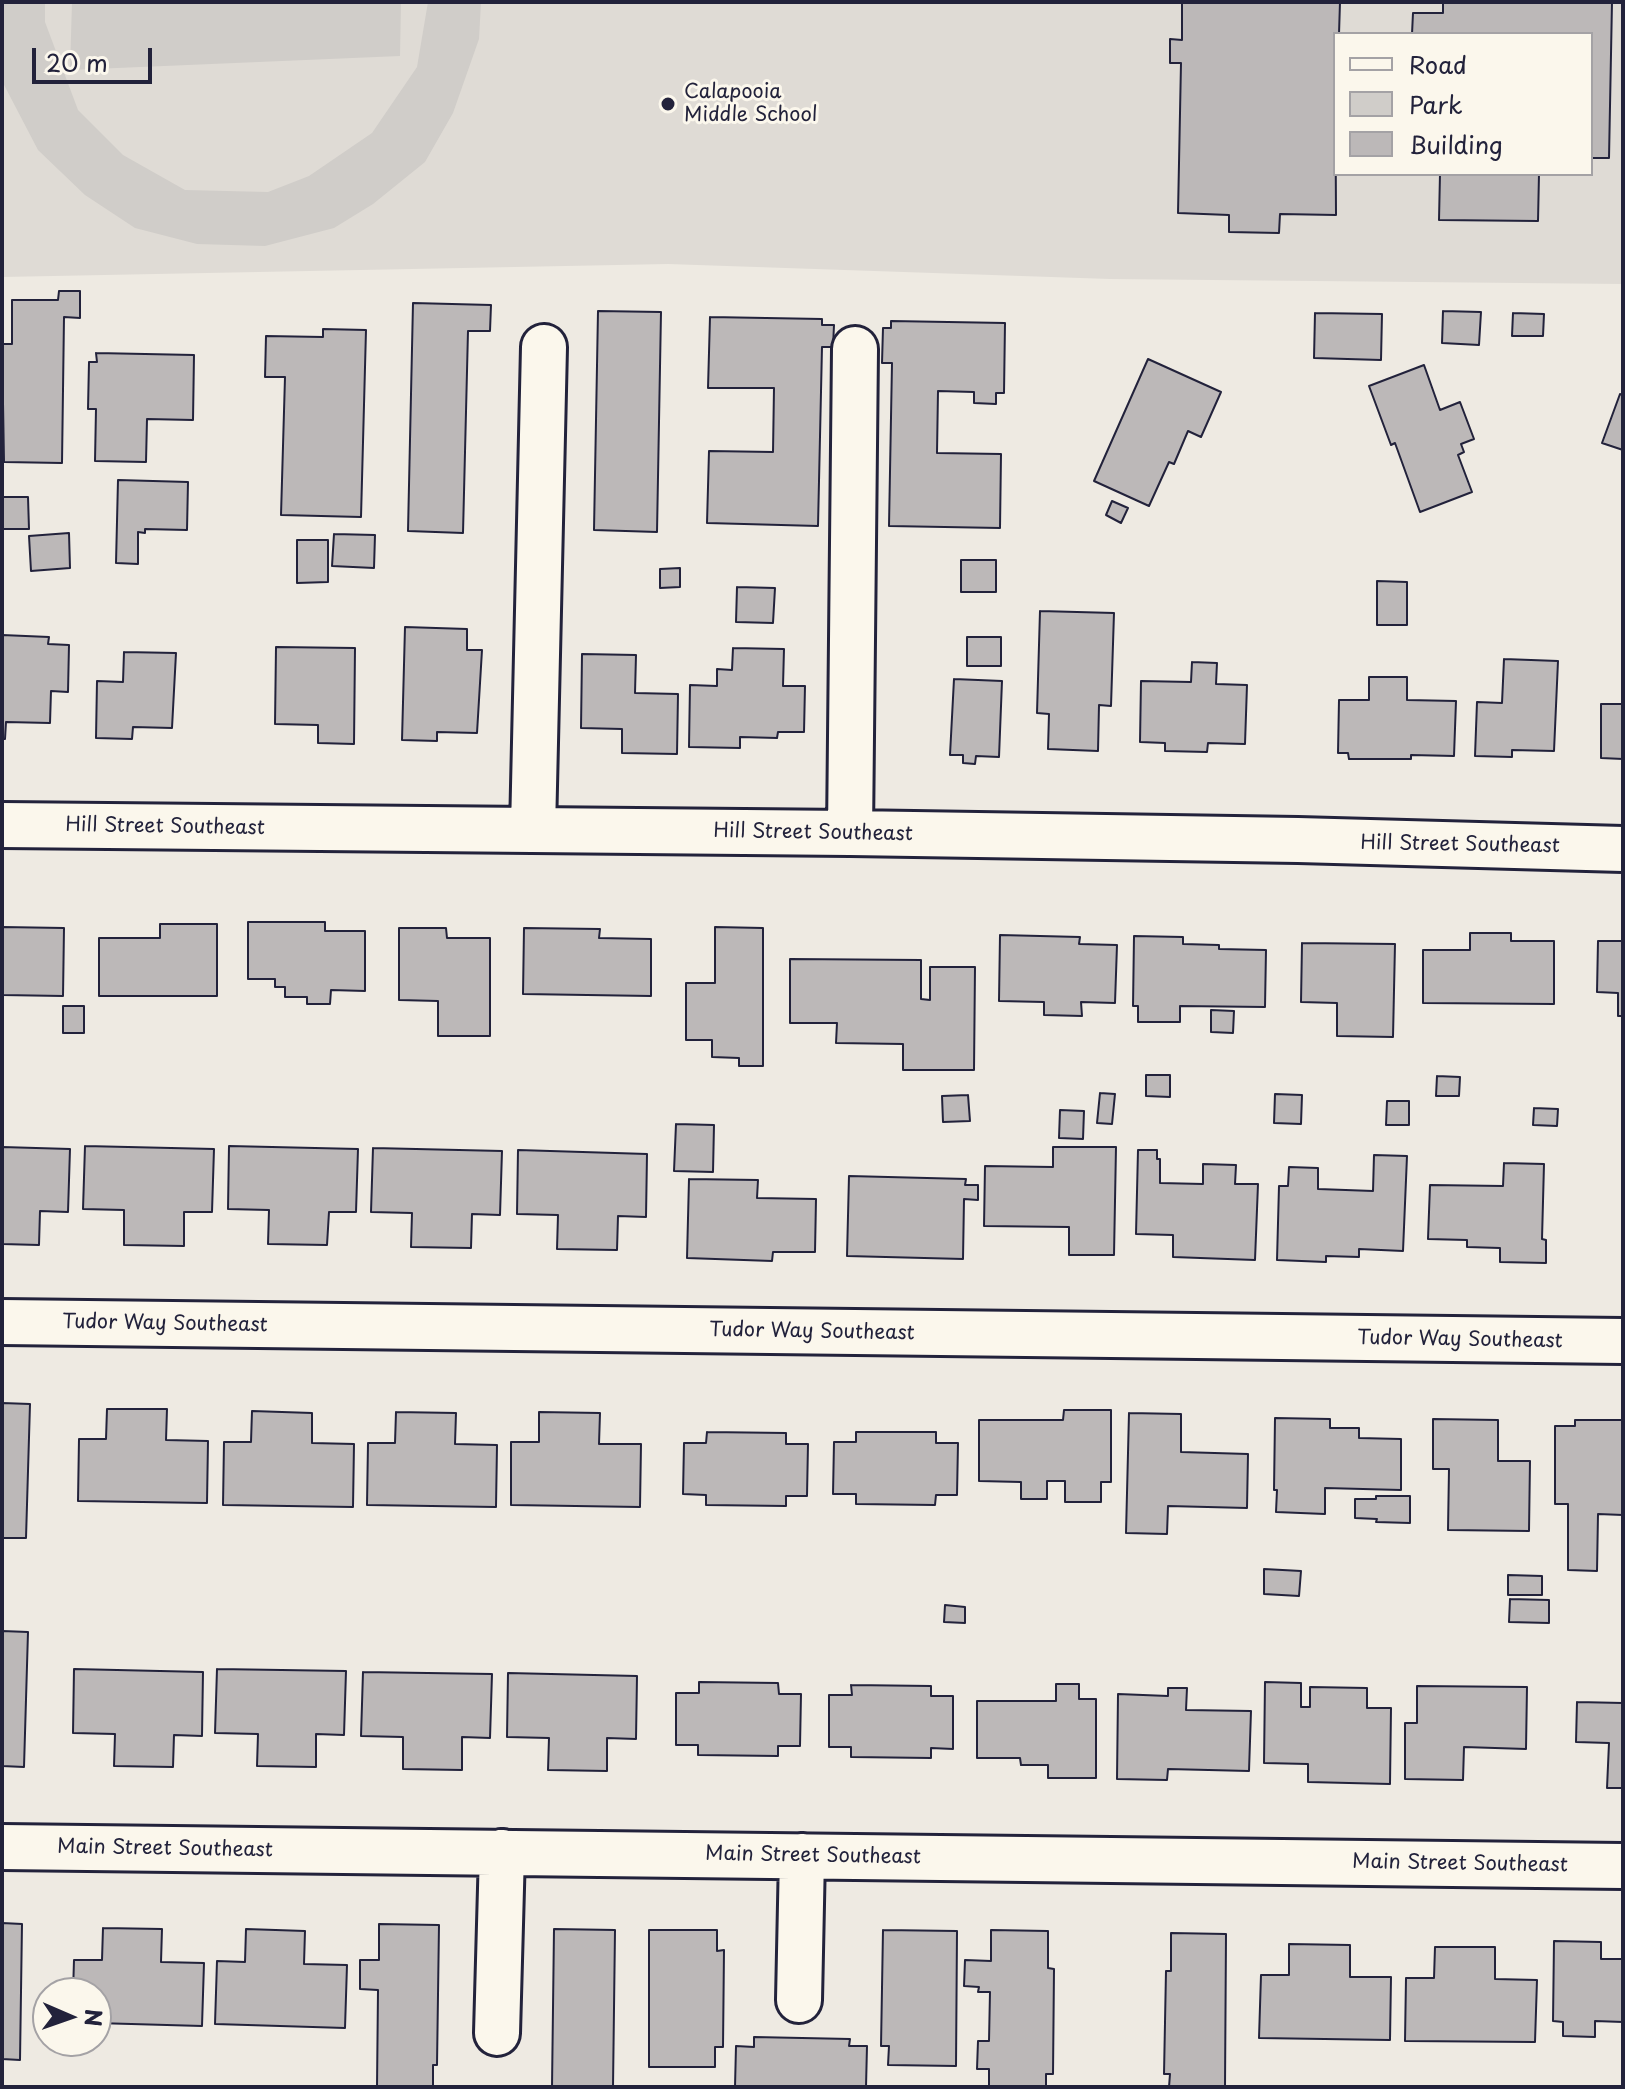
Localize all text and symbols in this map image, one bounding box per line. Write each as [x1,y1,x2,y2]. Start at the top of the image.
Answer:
scale bar [36,32,156,82]
legend [1333,32,1593,176]
text: 20 m [46,44,108,80]
text: Road [1409,46,1467,82]
place label: Calapooia Middle School [684,80,817,127]
text: Park [1409,86,1463,122]
marker: Calapooia Middle School [659,95,677,113]
text: Building [1409,126,1503,162]
street label: Hill Street Southeast [65,813,265,841]
street label: Hill Street Southeast [713,819,913,847]
street label: Hill Street Southeast [1360,831,1560,859]
street label: Tudor Way Southeast [62,1310,268,1338]
street label: Tudor Way Southeast [709,1318,915,1346]
street label: Tudor Way Southeast [1357,1326,1563,1354]
street label: Main Street Southeast [57,1835,273,1863]
street label: Main Street Southeast [705,1842,921,1870]
street label: Main Street Southeast [1352,1850,1568,1878]
north arrow [32,1977,112,2057]
text: N [78,2008,111,2027]

